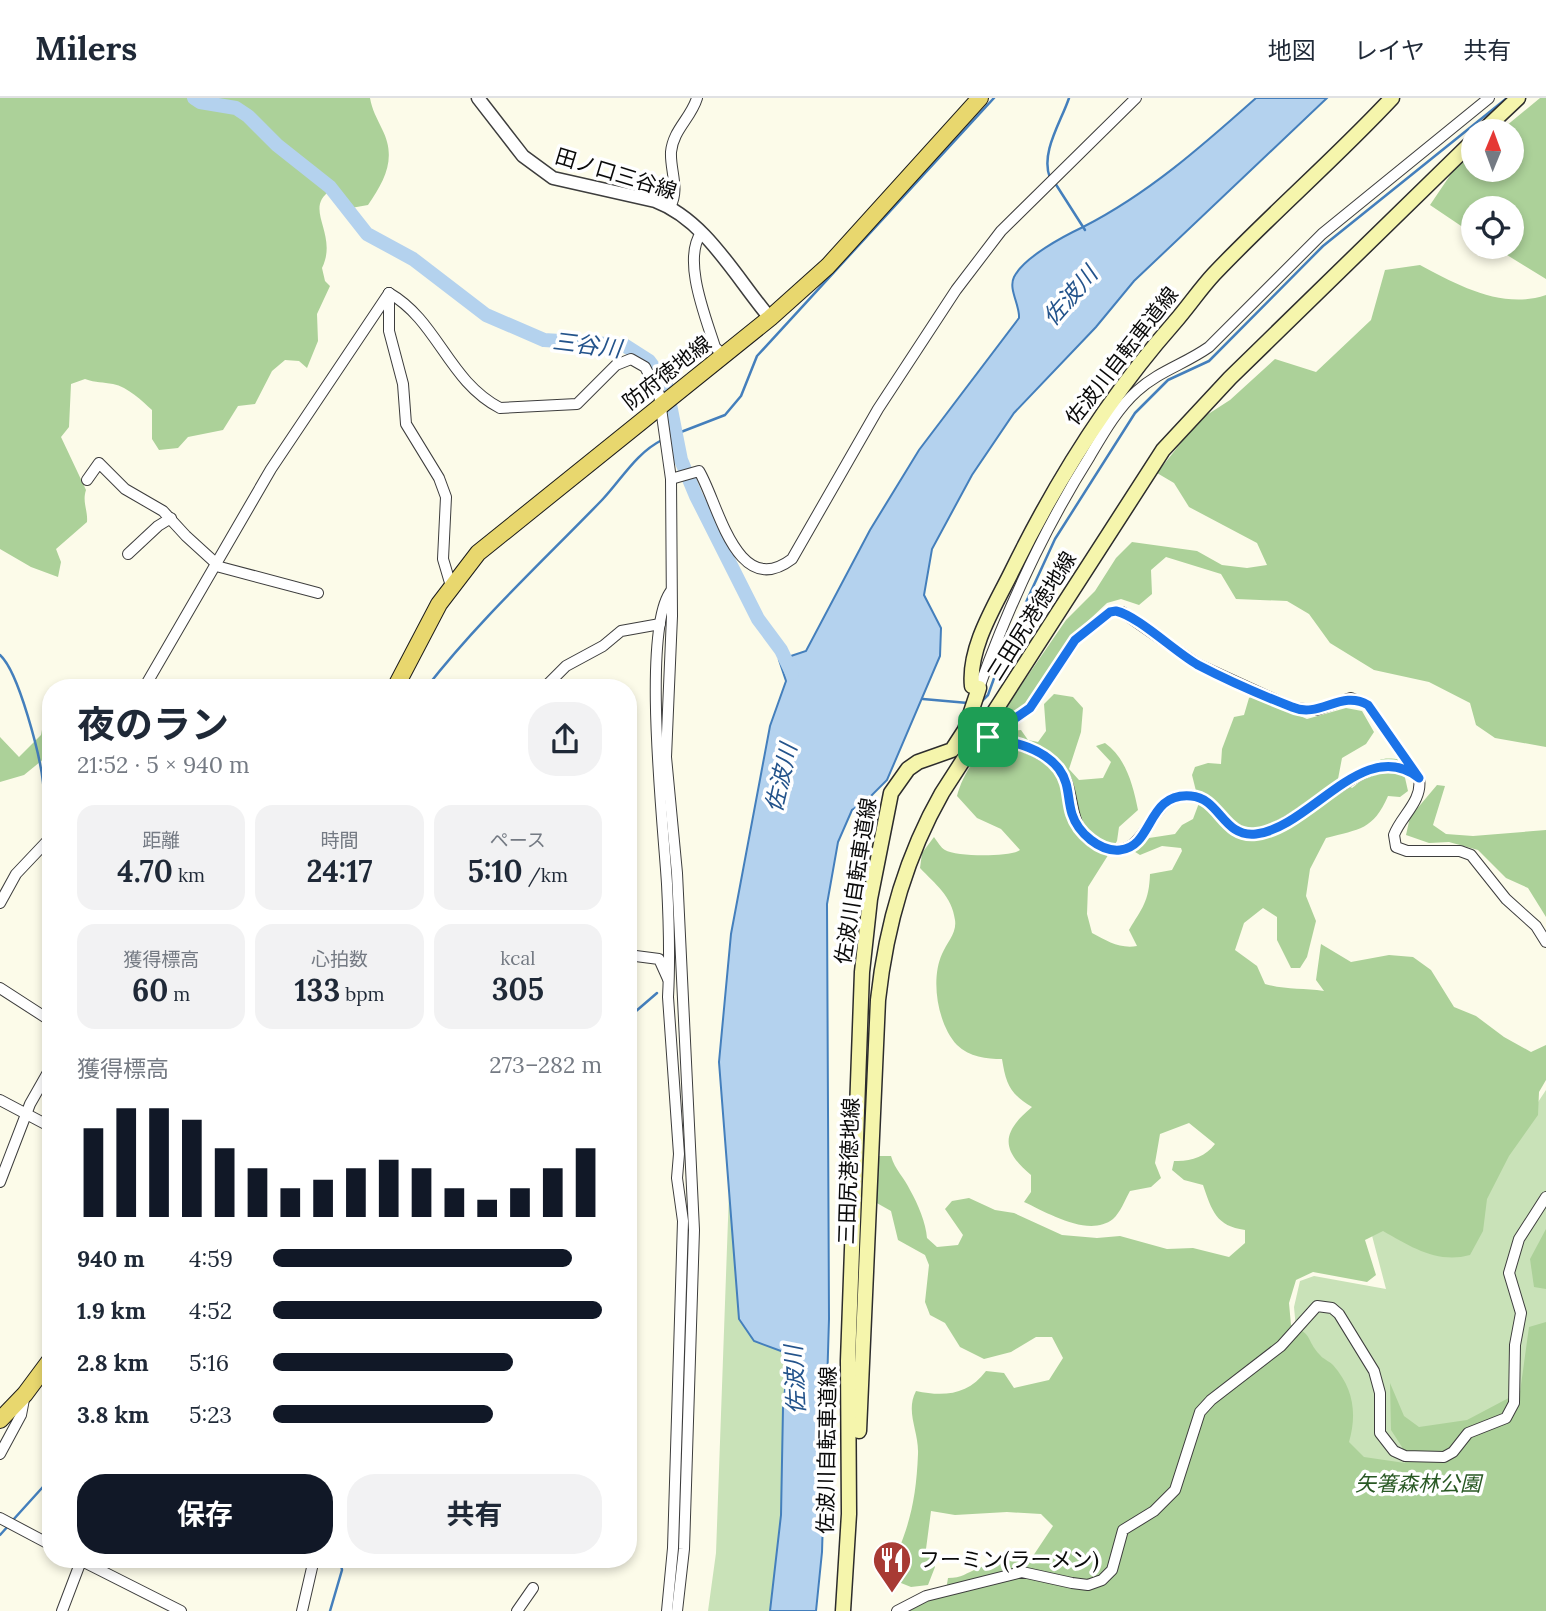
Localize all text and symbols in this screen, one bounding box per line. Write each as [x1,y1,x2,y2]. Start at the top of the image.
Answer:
text: Milers [35,27,137,69]
text: 地図 [1268,35,1316,66]
text: レイヤ [1354,35,1425,66]
text: 共有 [1463,35,1511,66]
north arrow [1461,119,1524,182]
map controls [1461,119,1524,259]
street label: 田ノ口三谷線 [552,142,680,205]
button: locate [1461,196,1524,259]
water label: 佐波川 [1036,258,1105,331]
street label: 佐波川自転車道線 [1059,281,1184,430]
water label: 三谷川 [551,326,626,363]
street label: 防府徳地線 [617,330,716,416]
street label: 三田尻港徳地線 [981,546,1082,685]
text: 夜のラン [77,700,229,748]
button: share [528,702,602,776]
pin [958,707,1018,767]
icon: arrive [969,718,1007,756]
water label: 佐波川 [759,738,803,815]
text: 21:52 · 5 × 940 m [77,750,250,779]
street label: 佐波川自転車道線 [829,796,882,966]
text: 距離 [142,828,180,852]
text: 時間 [320,828,359,852]
text: ペース [490,828,546,852]
text: 4.70 [117,852,173,890]
text: 24:17 [306,852,373,890]
text: 5:10 [468,852,523,890]
text: km [173,863,205,887]
text: /km [523,863,568,887]
text: kcal [500,946,535,970]
text: 獲得標高 [123,947,199,971]
text: 心拍数 [311,947,368,971]
text: 305 [492,970,544,1008]
text: 60 [132,971,168,1009]
text: 133 [294,971,340,1009]
text: m [168,982,190,1006]
text: bpm [340,982,385,1006]
text: 273–282 m [489,1050,602,1079]
text: 獲得標高 [77,1054,169,1083]
street label: 三田尻港徳地線 [832,1097,865,1245]
text: 940 m [77,1244,145,1273]
text: 4:59 [189,1244,233,1273]
text: 1.9 km [77,1296,146,1325]
text: 4:52 [189,1296,232,1325]
water label: 佐波川 [778,1342,811,1415]
text: 2.8 km [77,1348,149,1377]
text: 5:16 [189,1348,229,1377]
street label: 佐波川自転車道線 [812,1366,841,1534]
text: 3.8 km [77,1400,149,1429]
text: 5:23 [189,1400,232,1429]
park label: 矢箸森林公園 [1355,1470,1484,1497]
button: 保存 [77,1474,333,1554]
button: 共有 [347,1474,602,1554]
restaurant icon: フーミン(ラーメン) [871,1539,913,1594]
place label: フーミン(ラーメン) [919,1546,1099,1573]

